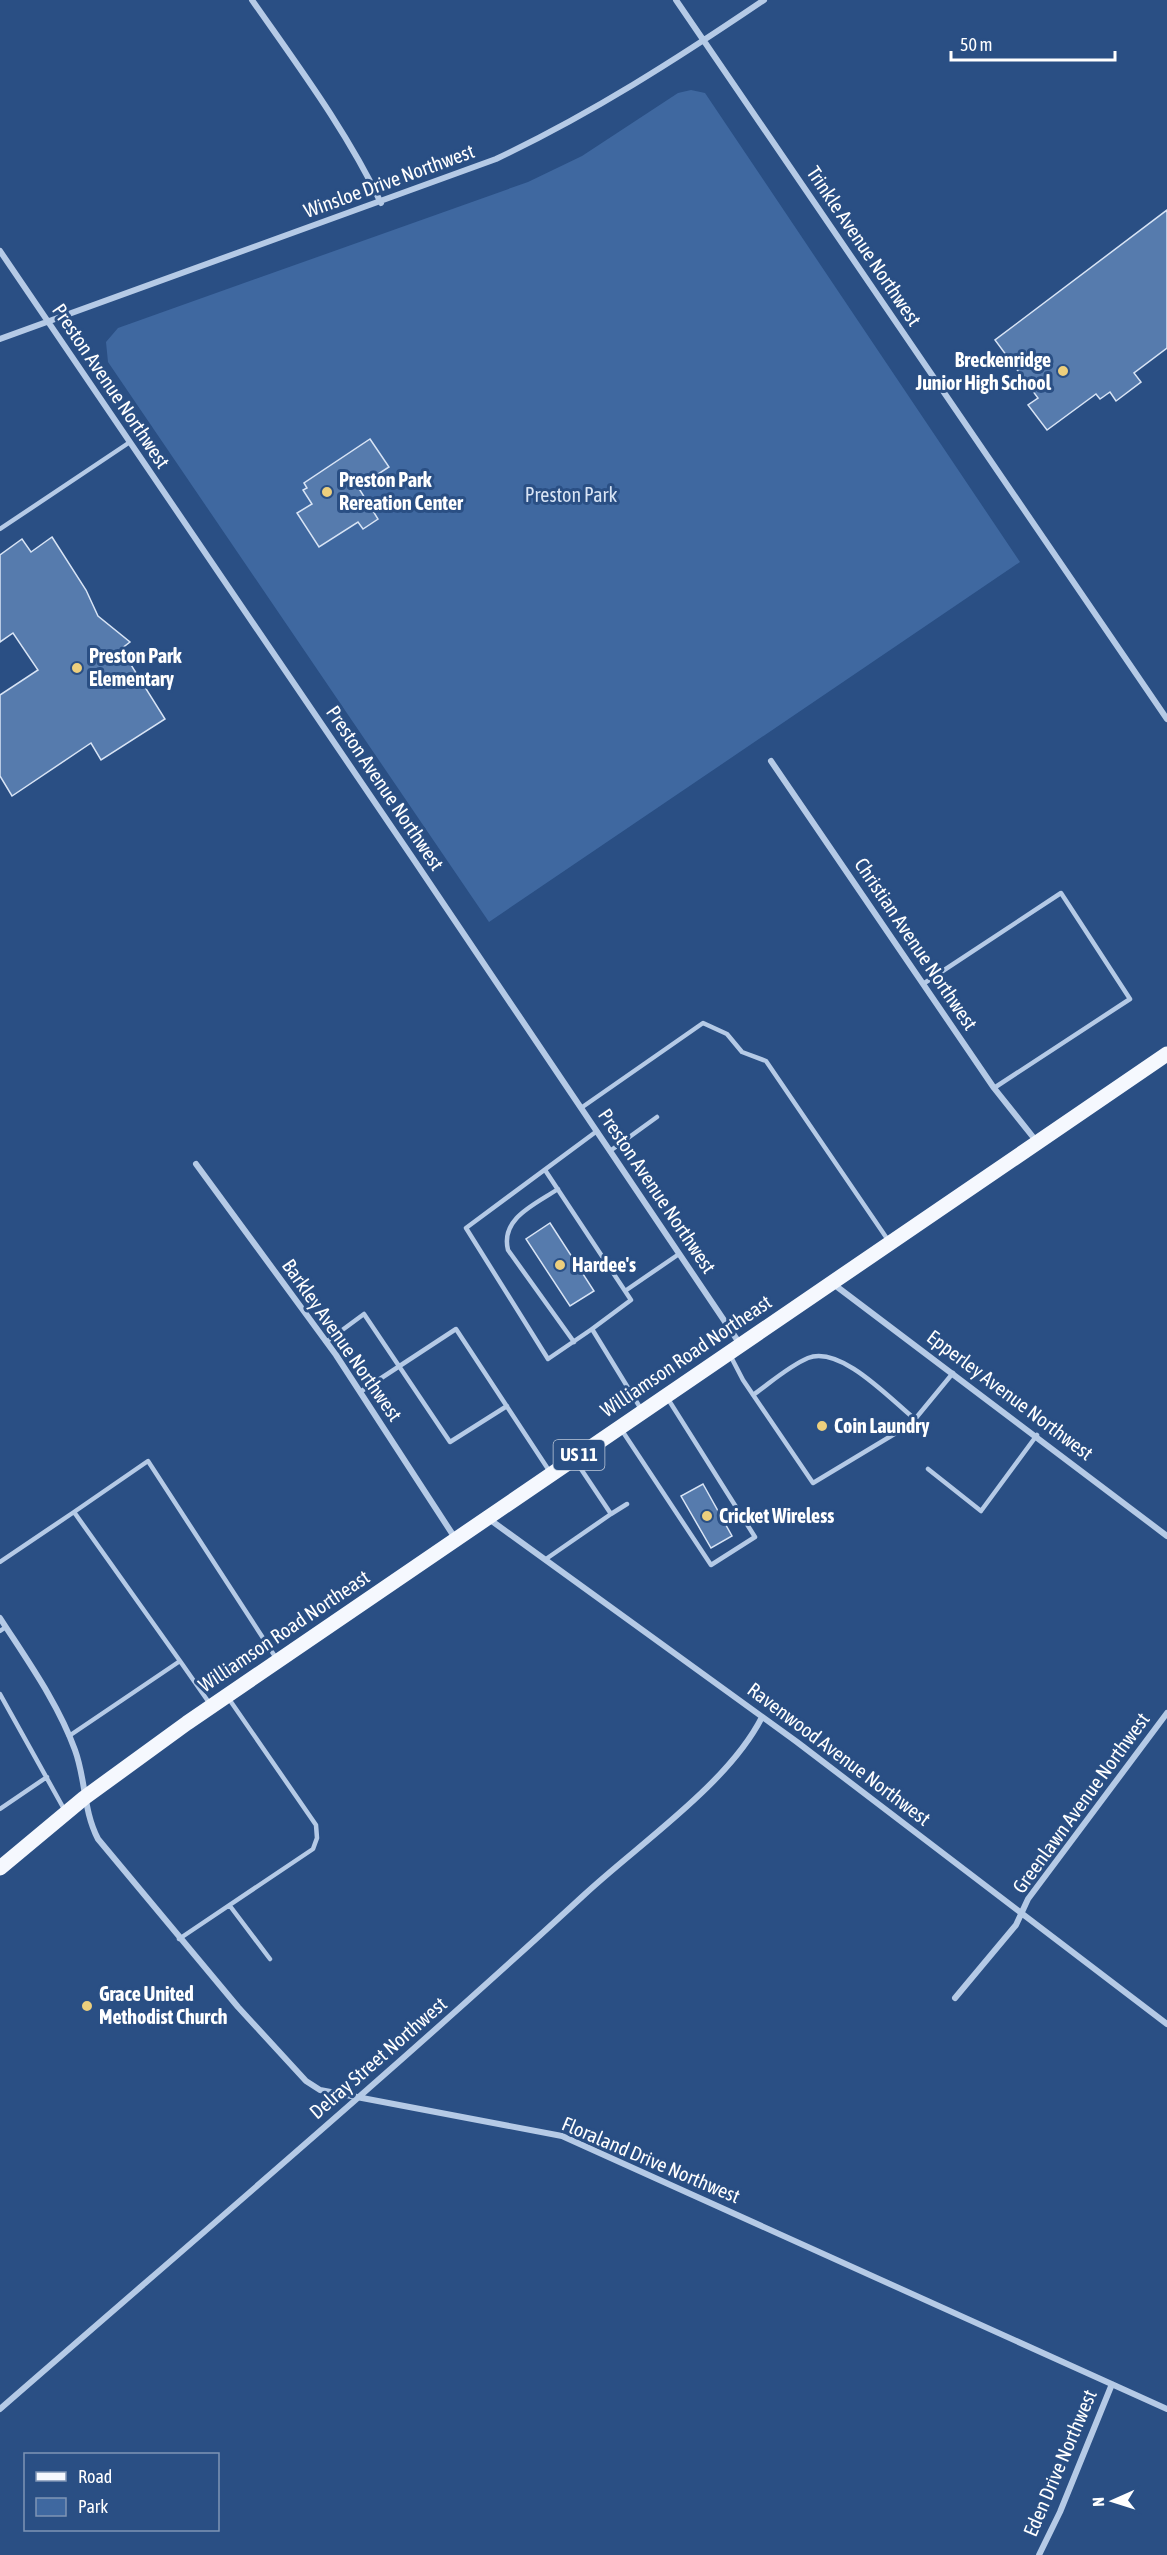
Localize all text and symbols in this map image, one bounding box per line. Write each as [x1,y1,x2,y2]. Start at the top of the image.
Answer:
scale bar [951,24,1114,62]
text: 50 m [960,34,992,55]
street label: Winsloe Drive Northwest [300,139,477,222]
street label: Trinkle Avenue Northwest [802,162,927,330]
street label: Preston Avenue Northwest [48,299,175,472]
place label: Breckenridge Junior High School [915,348,1052,394]
marker: Breckenridge Junior High School [1056,364,1070,378]
place label: Preston Park Rereation Center [339,468,464,514]
park label: Preston Park [525,483,618,506]
marker: Preston Park Rereation Center [320,485,334,499]
place label: Preston Park Elementary [89,644,182,690]
marker: Preston Park Elementary [70,661,84,675]
street label: Preston Avenue Northwest [322,701,449,874]
street label: Christian Avenue Northwest [850,853,983,1034]
street label: Preston Avenue Northwest [594,1104,721,1277]
place label: Hardee's [572,1253,636,1276]
street label: Barkley Avenue Northwest [278,1254,407,1425]
marker: Hardee's [553,1258,567,1272]
street label: Williamson Road Northeast [596,1290,776,1421]
street label: Epperley Avenue Northwest [923,1325,1098,1465]
place label: Coin Laundry [834,1414,930,1437]
marker: Coin Laundry [815,1419,829,1433]
road number: US 11 [554,1440,604,1470]
place label: Cricket Wireless [719,1504,834,1527]
marker: Cricket Wireless [700,1509,714,1523]
street label: Williamson Road Northeast [194,1565,374,1696]
street label: Ravenwood Avenue Northwest [743,1677,935,1830]
street label: Greenlawn Avenue Northwest [1007,1708,1154,1897]
place label: Grace United Methodist Church [99,1982,227,2028]
street label: Delray Street Northwest [304,1992,451,2123]
marker: Grace United Methodist Church [80,1999,94,2013]
street label: Floraland Drive Northwest [559,2112,744,2208]
street label: Eden Drive Northwest [1018,2386,1102,2540]
legend [24,2453,219,2531]
text: Road [78,2466,112,2487]
north arrow [1083,2471,1143,2531]
text: Park [78,2496,108,2517]

